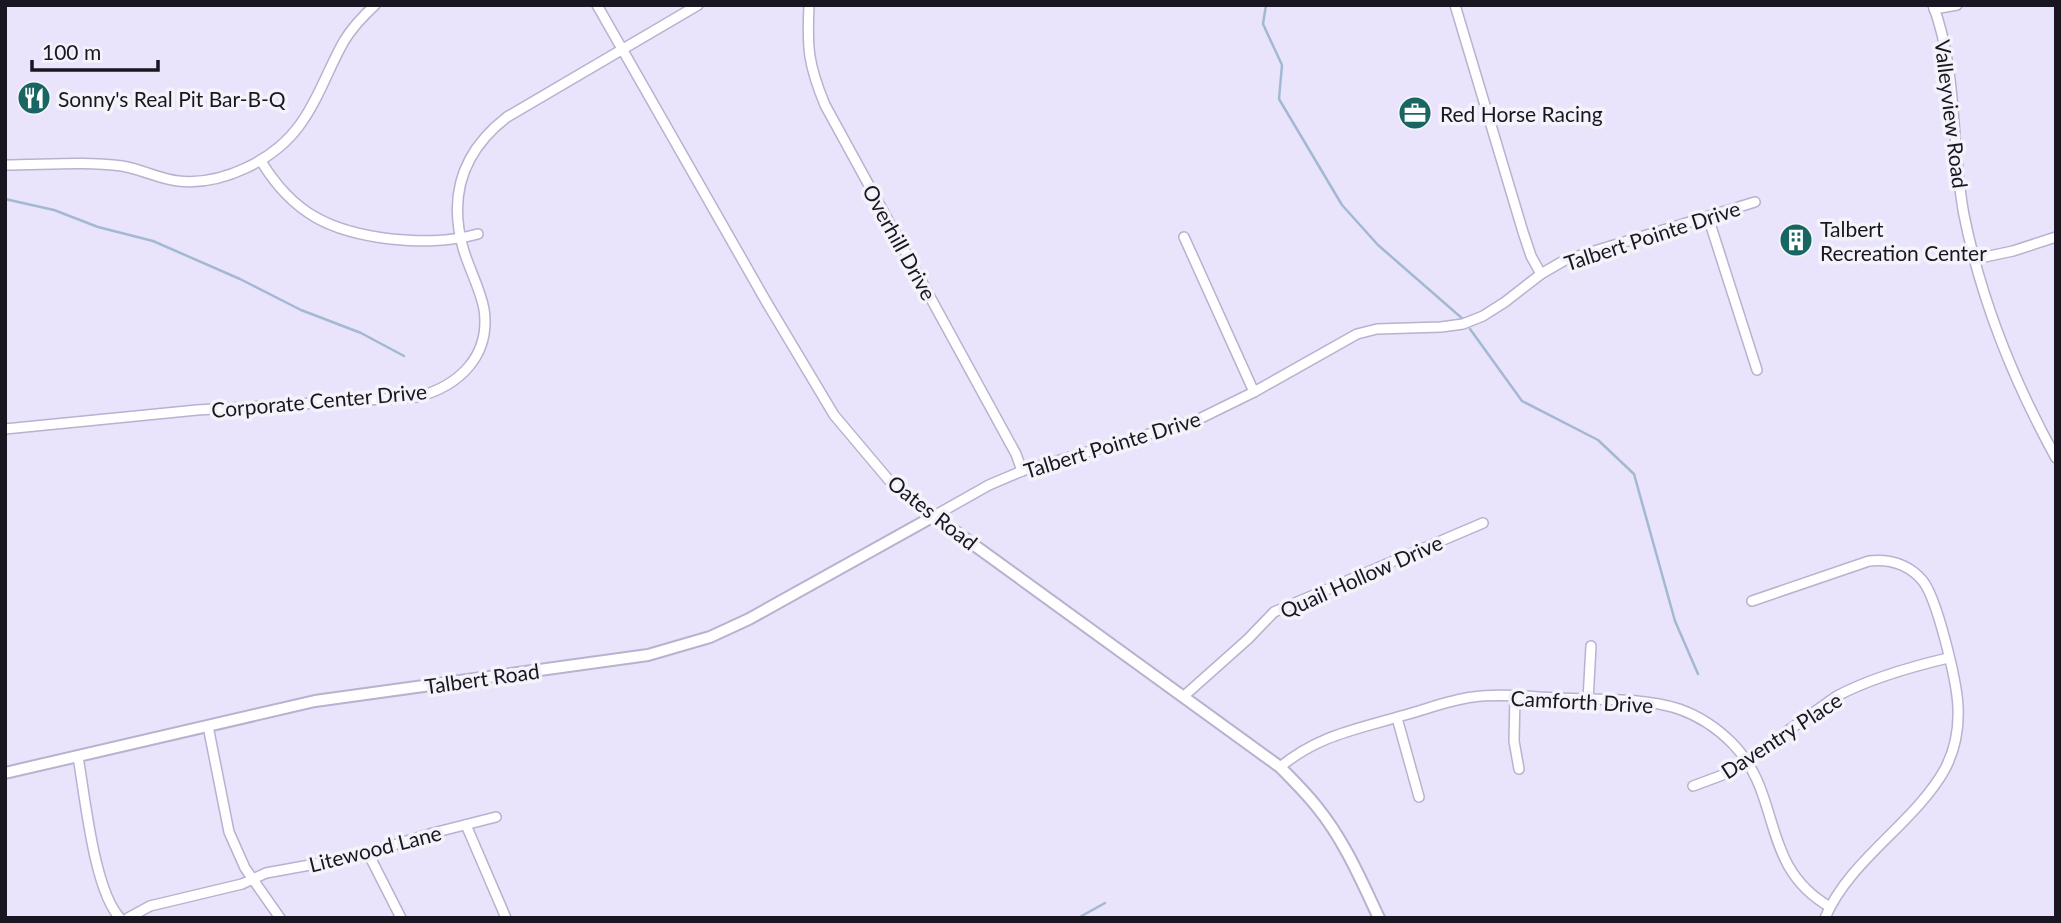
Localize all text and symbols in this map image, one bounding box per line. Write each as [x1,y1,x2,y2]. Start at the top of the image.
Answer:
scale bar [32,28,158,72]
street label: Valleyview Road [1930,38,1974,190]
text: 100 m [42,39,101,64]
restaurant icon: Sonny's Real Pit Bar-B-Q [15,79,53,117]
place label: Sonny's Real Pit Bar-B-Q [58,86,286,111]
office icon: Red Horse Racing [1396,94,1434,132]
place label: Red Horse Racing [1440,101,1603,126]
street label: Overhill Drive [858,180,942,304]
street label: Talbert Pointe Drive [1561,195,1743,275]
place label: Talbert Recreation Center [1820,216,1987,265]
building icon: Talbert Recreation Center [1777,221,1815,259]
street label: Corporate Center Drive [210,378,428,422]
street label: Talbert Pointe Drive [1021,405,1203,483]
street label: Oates Road [883,469,983,555]
street label: Quail Hollow Drive [1276,529,1446,623]
street label: Talbert Road [423,658,541,698]
street label: Camforth Drive [1510,685,1654,717]
street label: Daventry Place [1716,687,1846,783]
street label: Litewood Lane [306,819,444,877]

